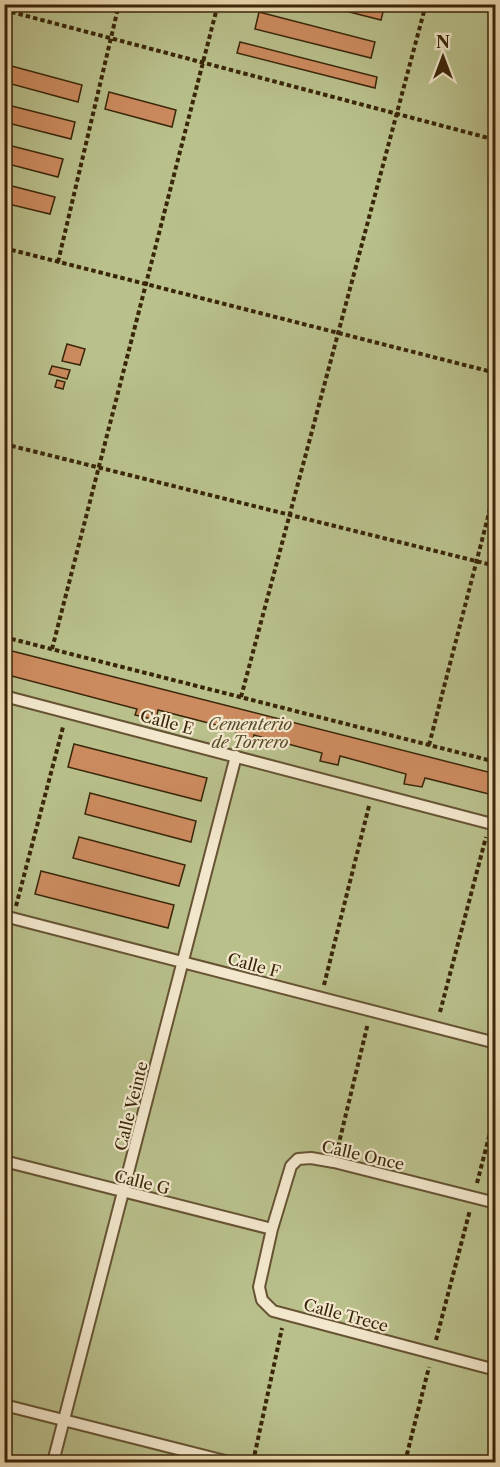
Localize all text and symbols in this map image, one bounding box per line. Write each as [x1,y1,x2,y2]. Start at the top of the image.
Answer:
north arrow [413,27,473,87]
text: N [436,32,450,52]
street label: Calle E [138,705,196,739]
park label: Cementerio de Torrero [208,714,292,752]
street label: Calle F [225,948,283,982]
street label: Calle Veinte [110,1059,152,1153]
street label: Calle Once [320,1136,406,1174]
street label: Calle G [112,1165,172,1199]
street label: Calle Trece [301,1294,391,1336]

